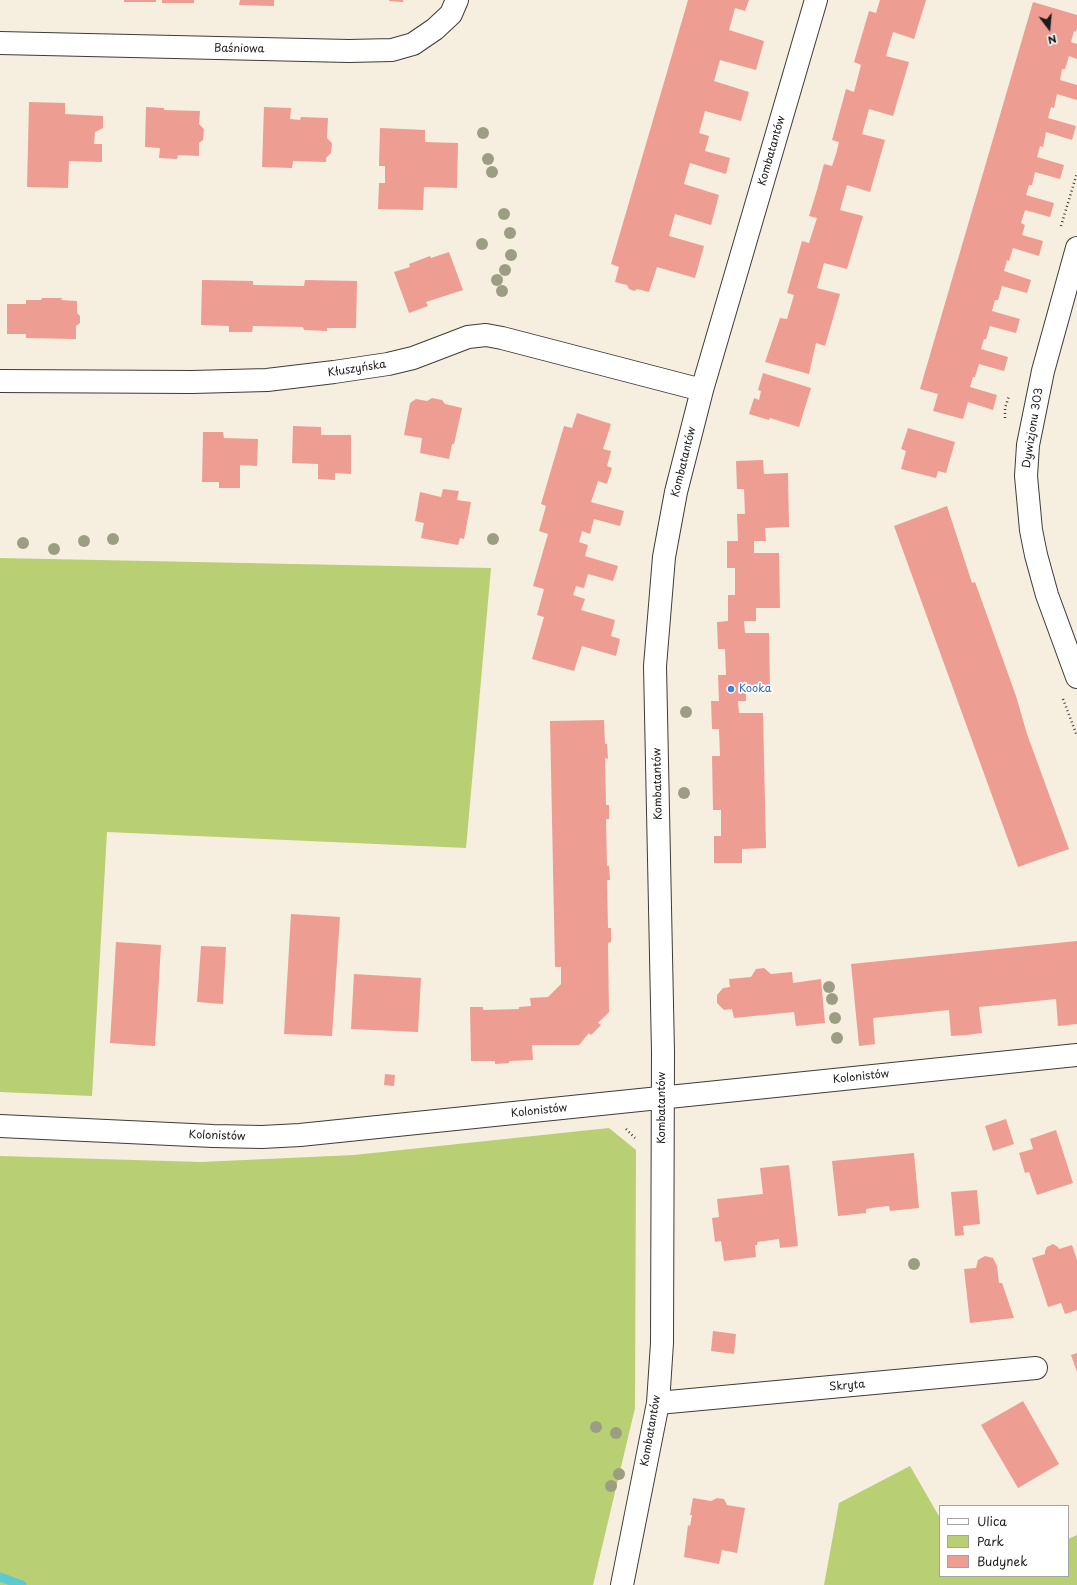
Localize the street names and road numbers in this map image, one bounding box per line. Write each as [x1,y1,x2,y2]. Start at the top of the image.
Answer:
street label: Baśniowa [214,42,264,56]
street label: Kombatantów [756,114,788,188]
street label: Kłuszyńska [327,358,387,380]
street label: Dywizjonu 303 [1020,387,1046,469]
street label: Kombatantów [669,425,699,499]
street label: Kombatantów [651,748,665,820]
street label: Kolonistów [832,1067,890,1087]
street label: Kombatantów [655,1072,669,1144]
street label: Kolonistów [510,1101,568,1121]
street label: Kolonistów [188,1128,246,1144]
street label: Skryta [828,1378,866,1394]
street label: Kombatantów [638,1394,664,1468]

